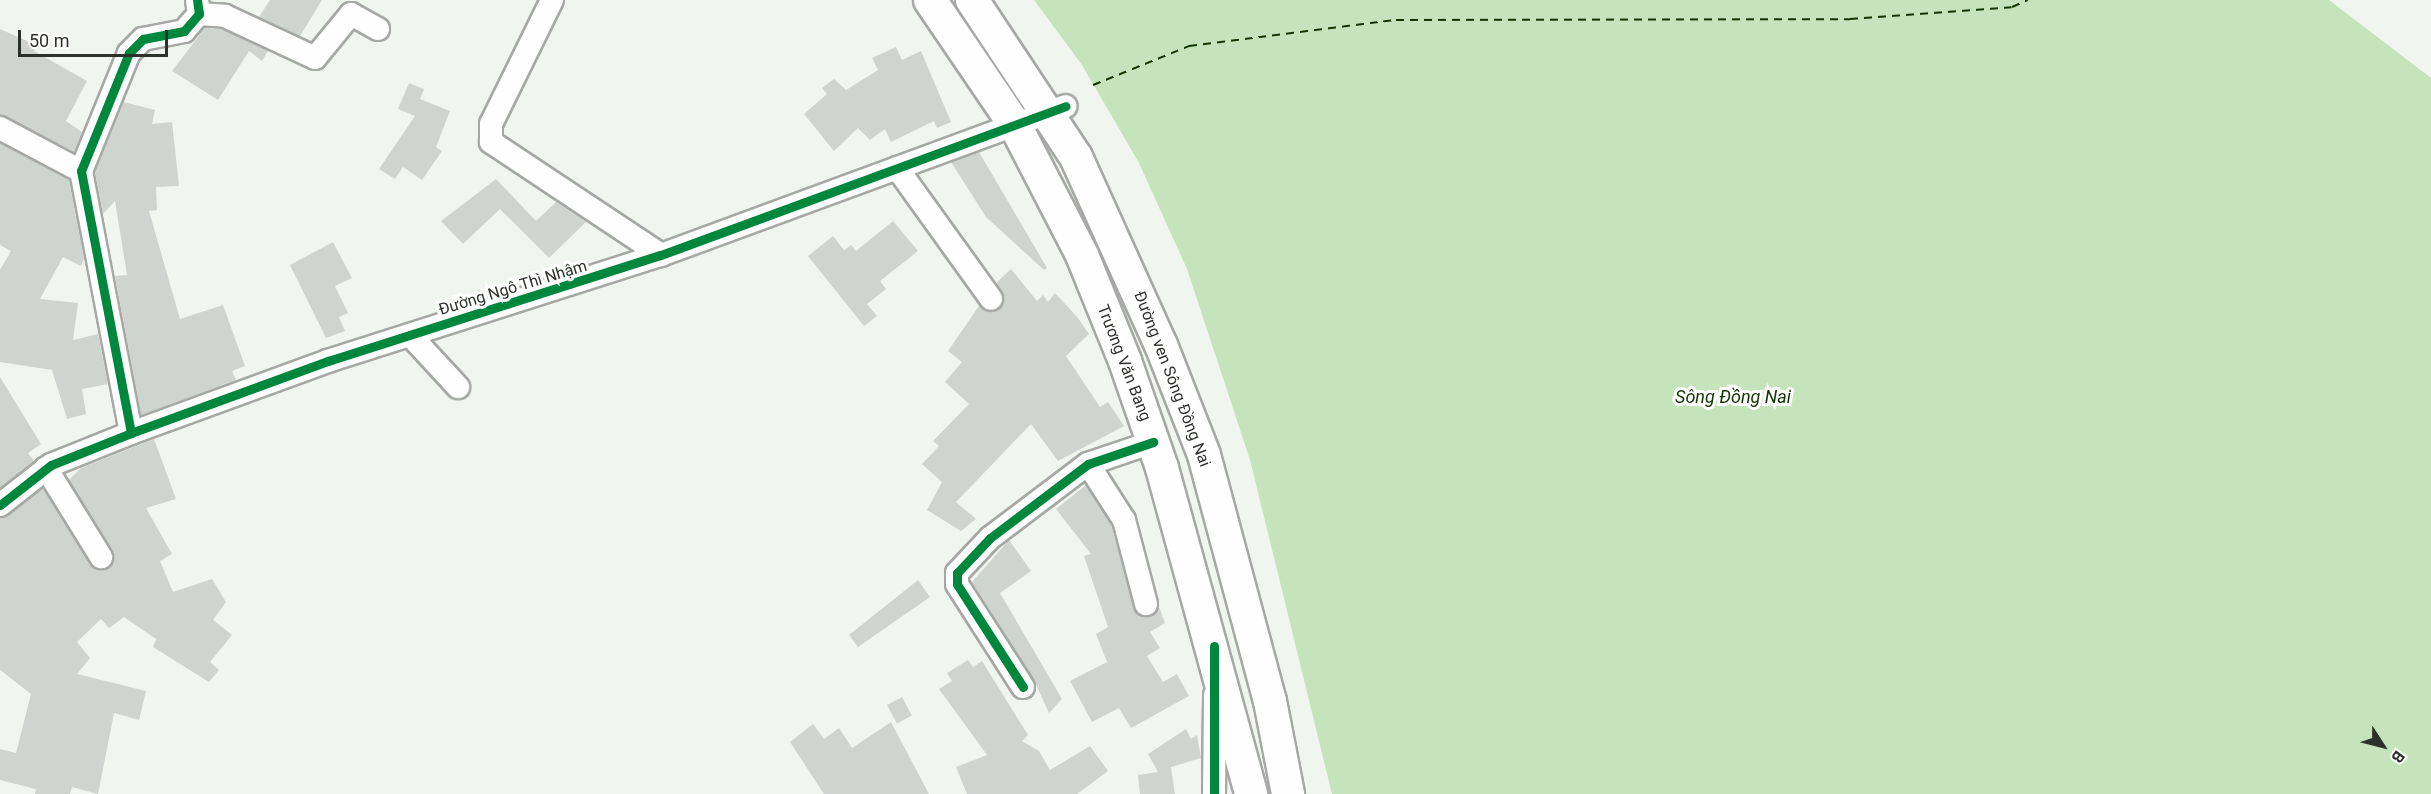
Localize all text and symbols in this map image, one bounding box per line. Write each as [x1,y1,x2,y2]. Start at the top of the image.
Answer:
scale bar [21,18,171,56]
text: 50 m [29,30,69,51]
street label: Đường Ngô Thì Nhậm [436,256,590,320]
street label: Đường ven Sông Đồng Nai [1130,288,1214,470]
street label: Trương Văn Bang [1093,302,1155,424]
water label: Sông Đồng Nai [1675,386,1791,408]
north arrow [2353,716,2413,776]
text: B [2387,747,2409,767]

